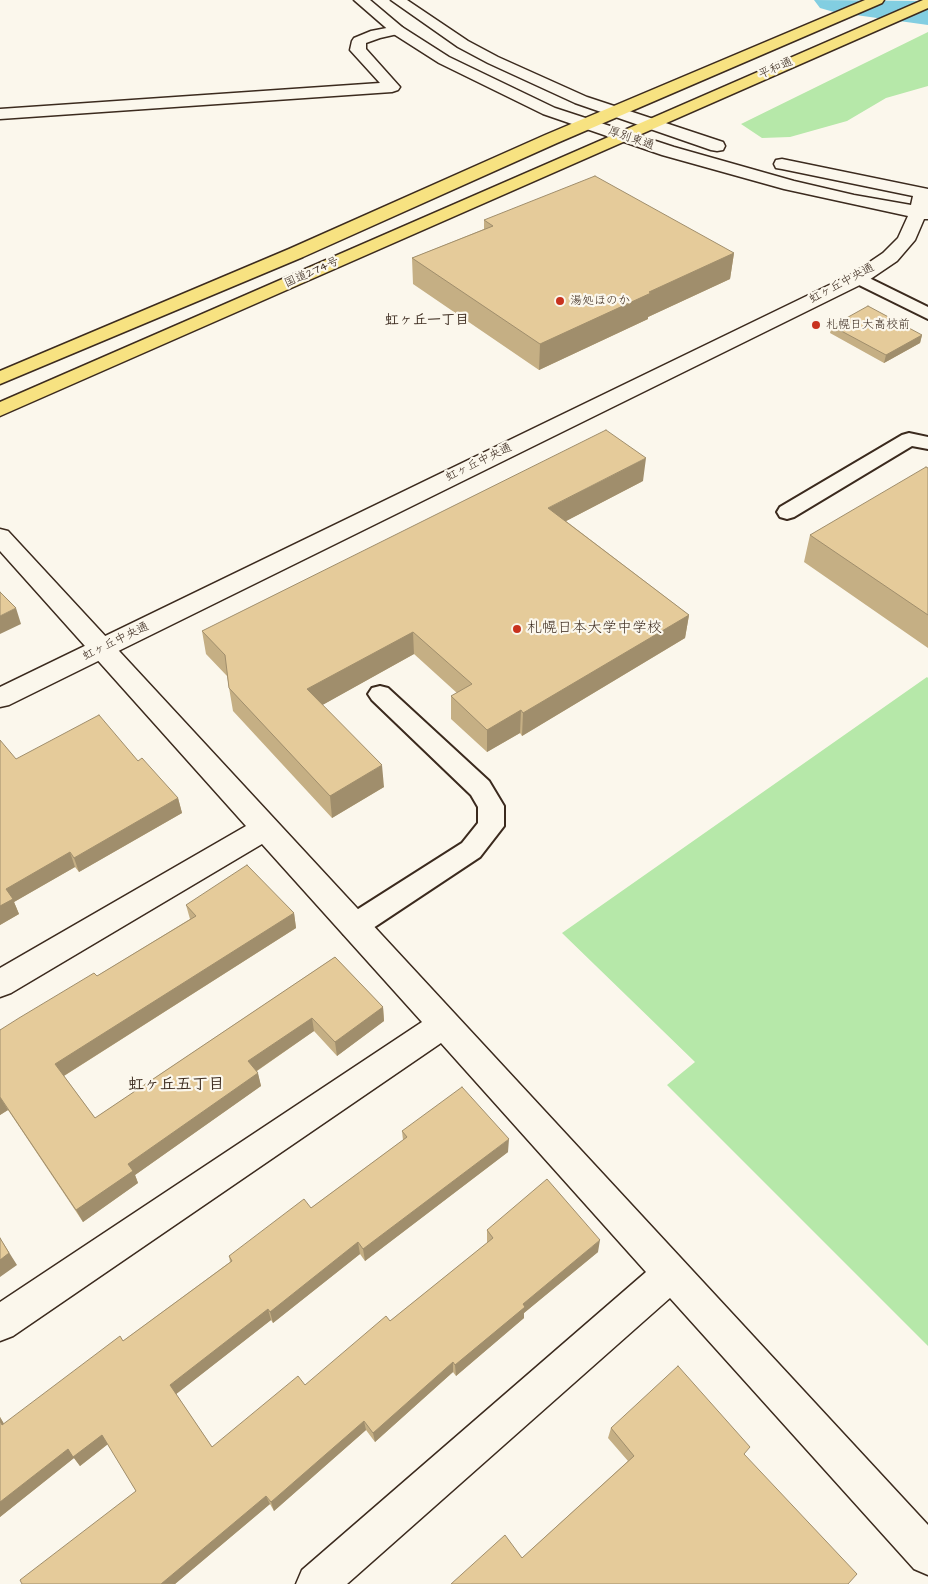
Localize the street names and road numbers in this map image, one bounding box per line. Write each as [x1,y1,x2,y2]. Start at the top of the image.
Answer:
street label: 平和通 [757,55,795,83]
street label: 厚別東通 [606,124,656,154]
street label: 国道274号 [282,255,342,291]
street label: 虹ヶ丘中央通 [807,261,877,307]
street label: 虹ヶ丘中央通 [443,441,515,485]
street label: 虹ヶ丘中央通 [80,620,152,664]

